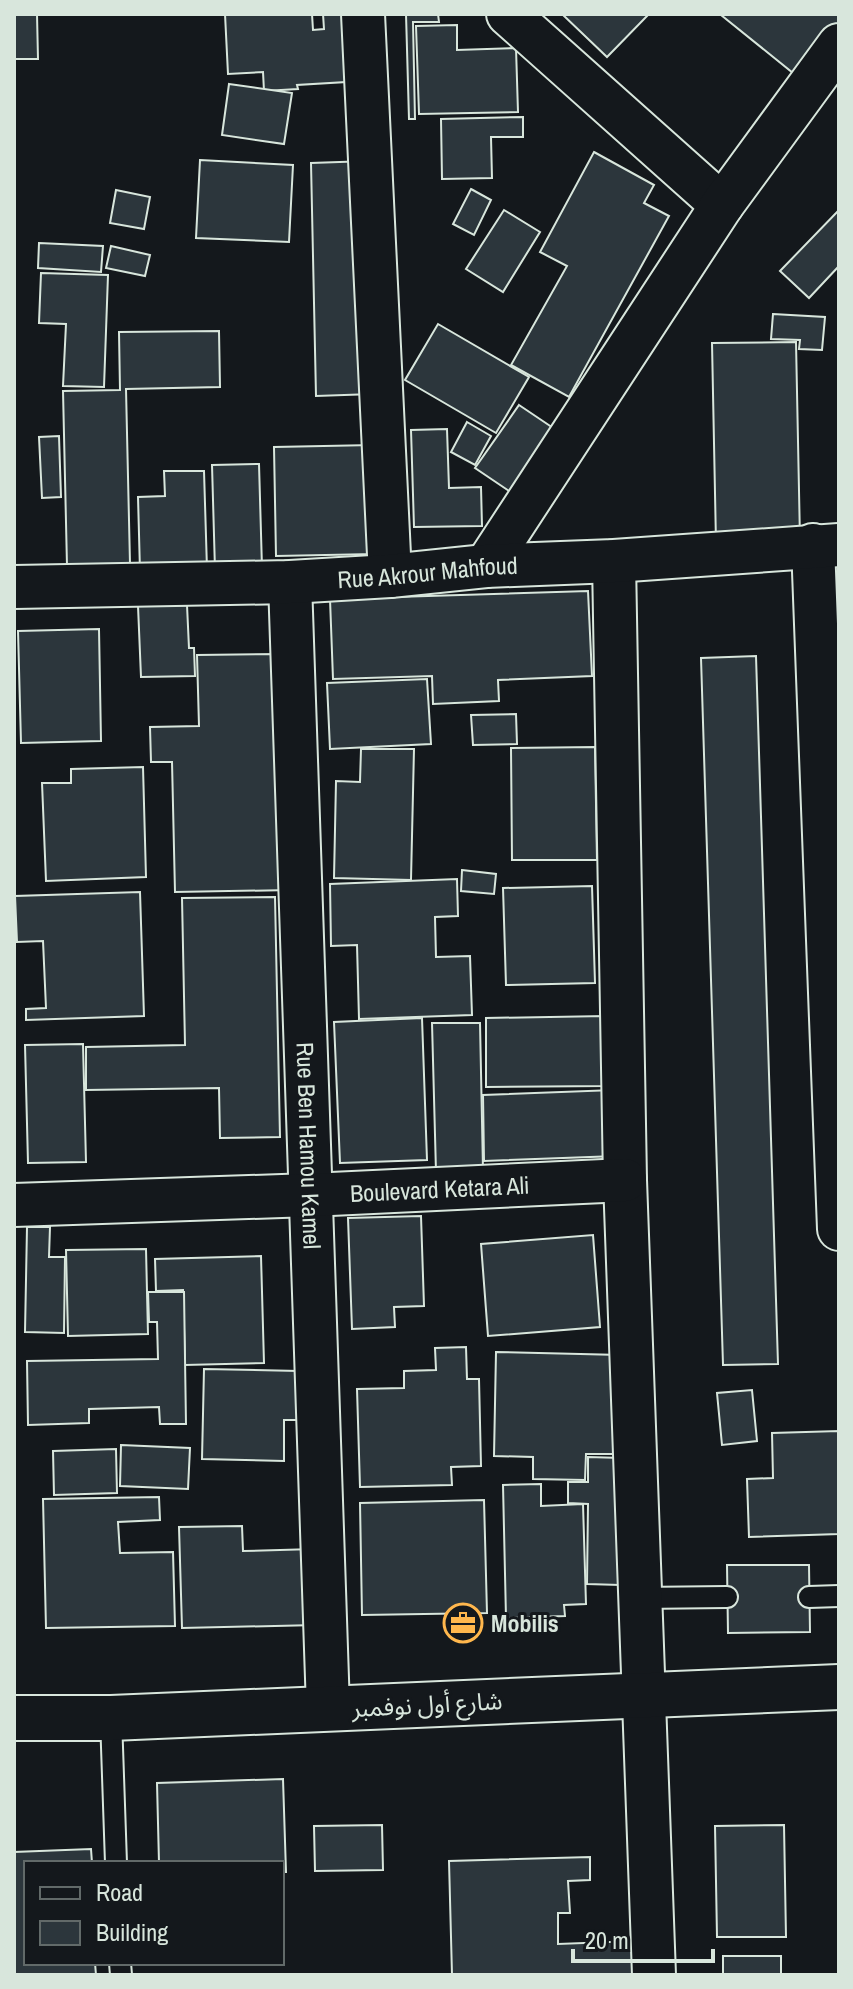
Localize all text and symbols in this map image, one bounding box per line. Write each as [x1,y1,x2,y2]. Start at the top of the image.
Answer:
street label: Rue Akrour Mahfoud [337,549,518,595]
street label: Rue Ben Hamou Kamel [290,1042,329,1250]
street label: Boulevard Ketara Ali [349,1169,530,1209]
office icon: Mobilis [442,1602,484,1644]
place label: Mobilis [491,1607,559,1639]
street label: شارع أول نوفمبر [350,1684,503,1726]
legend [24,1861,284,1965]
text: Road [96,1876,143,1908]
scale bar [573,1913,713,1963]
text: Building [96,1916,168,1948]
text: 20 m [585,1924,629,1956]

